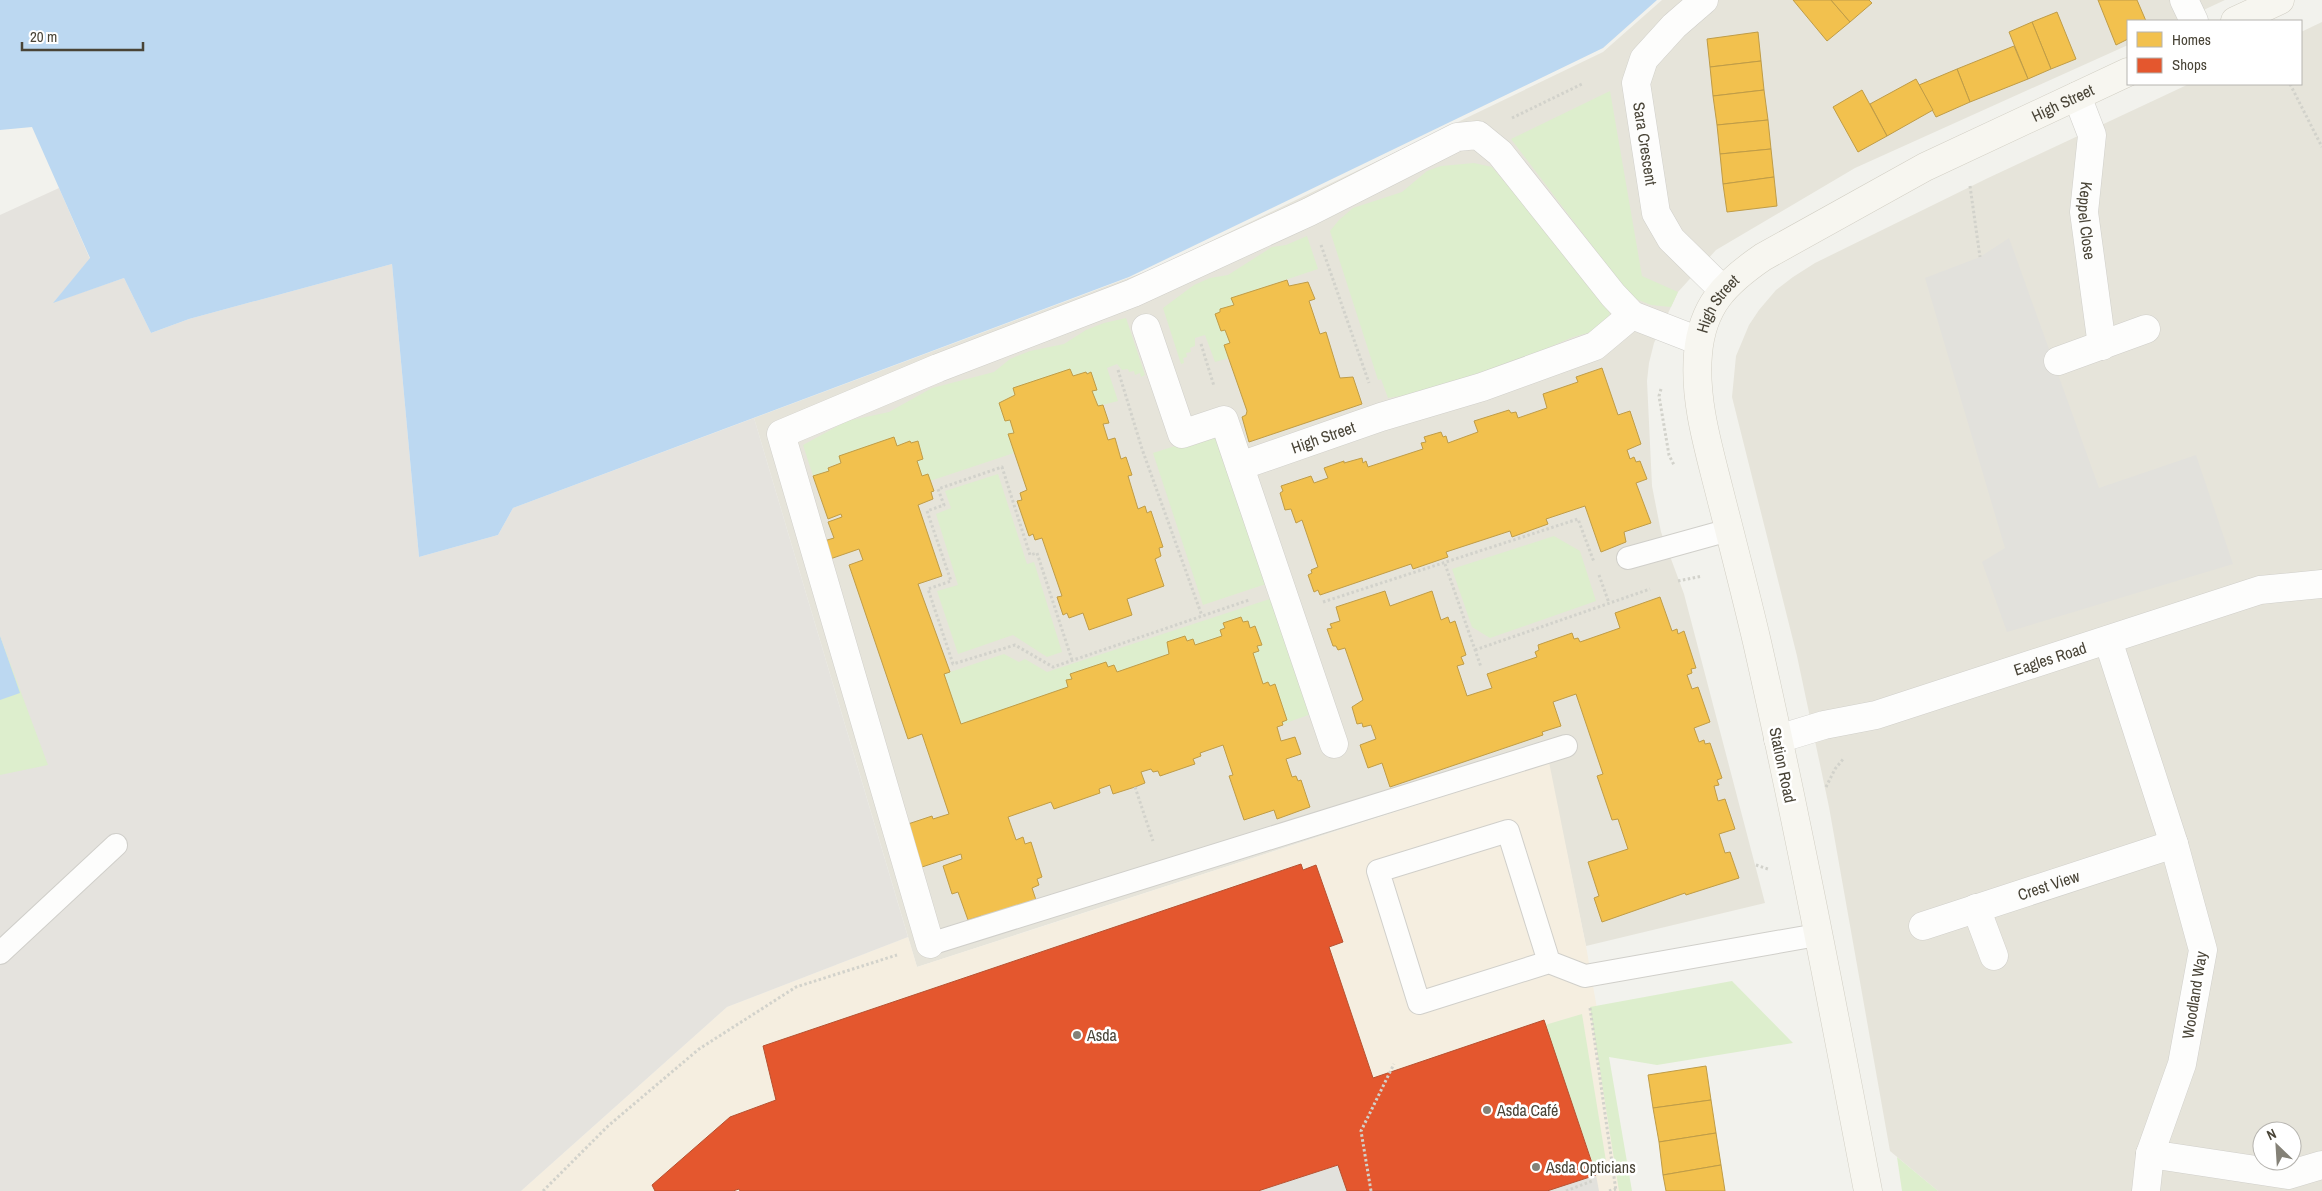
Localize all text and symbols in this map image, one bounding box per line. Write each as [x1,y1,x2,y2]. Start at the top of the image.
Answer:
scale bar [22,20,144,52]
legend [2127,20,2302,85]
text: 20 m [30,26,57,47]
text: Homes [2172,29,2211,50]
text: Shops [2172,54,2207,75]
street label: High Street [2028,78,2098,127]
street label: Sara Crescent [1628,101,1663,187]
street label: Keppel Close [2073,181,2101,261]
street label: High Street [1691,269,1744,336]
street label: High Street [1288,416,1358,458]
street label: Eagles Road [2011,636,2089,680]
street label: Station Road [1764,725,1802,805]
street label: Crest View [2015,864,2083,905]
street label: Woodland Way [2176,949,2212,1040]
place label: Asda [1086,1024,1118,1046]
marker: Asda [1071,1029,1083,1041]
place label: Asda Café [1496,1099,1558,1121]
marker: Asda Café [1481,1104,1493,1116]
north arrow [2252,1121,2302,1171]
text: N [2264,1124,2279,1144]
place label: Asda Opticians [1545,1156,1636,1178]
marker: Asda Opticians [1530,1161,1542,1173]

